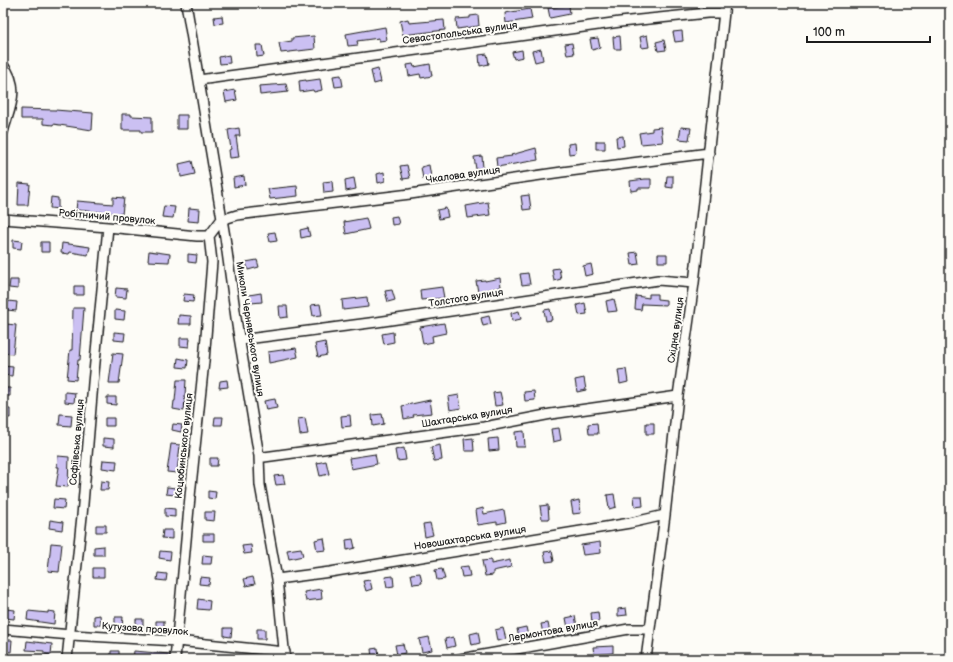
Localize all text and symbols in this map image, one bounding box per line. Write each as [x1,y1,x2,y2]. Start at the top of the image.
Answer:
scale bar [807,18,930,44]
street label: Севастопольська вулиця [402,19,519,47]
text: 100 m [813,25,845,40]
street label: Чкалова вулиця [425,164,501,186]
street label: Робітничий провулок [58,207,157,227]
street label: Миколи Чернявського вулиця [233,260,267,398]
street label: Толстого вулиця [428,286,505,310]
street label: Східна вулиця [665,296,687,364]
street label: Коцюбинського вулиця [172,392,196,499]
street label: Софіївська вулиця [67,398,87,486]
street label: Шахтарська вулиця [420,404,514,430]
street label: Новошахтарська вулиця [413,523,527,553]
street label: Лермонтова вулиця [506,617,599,645]
street label: Кутузова провулок [101,620,189,638]

